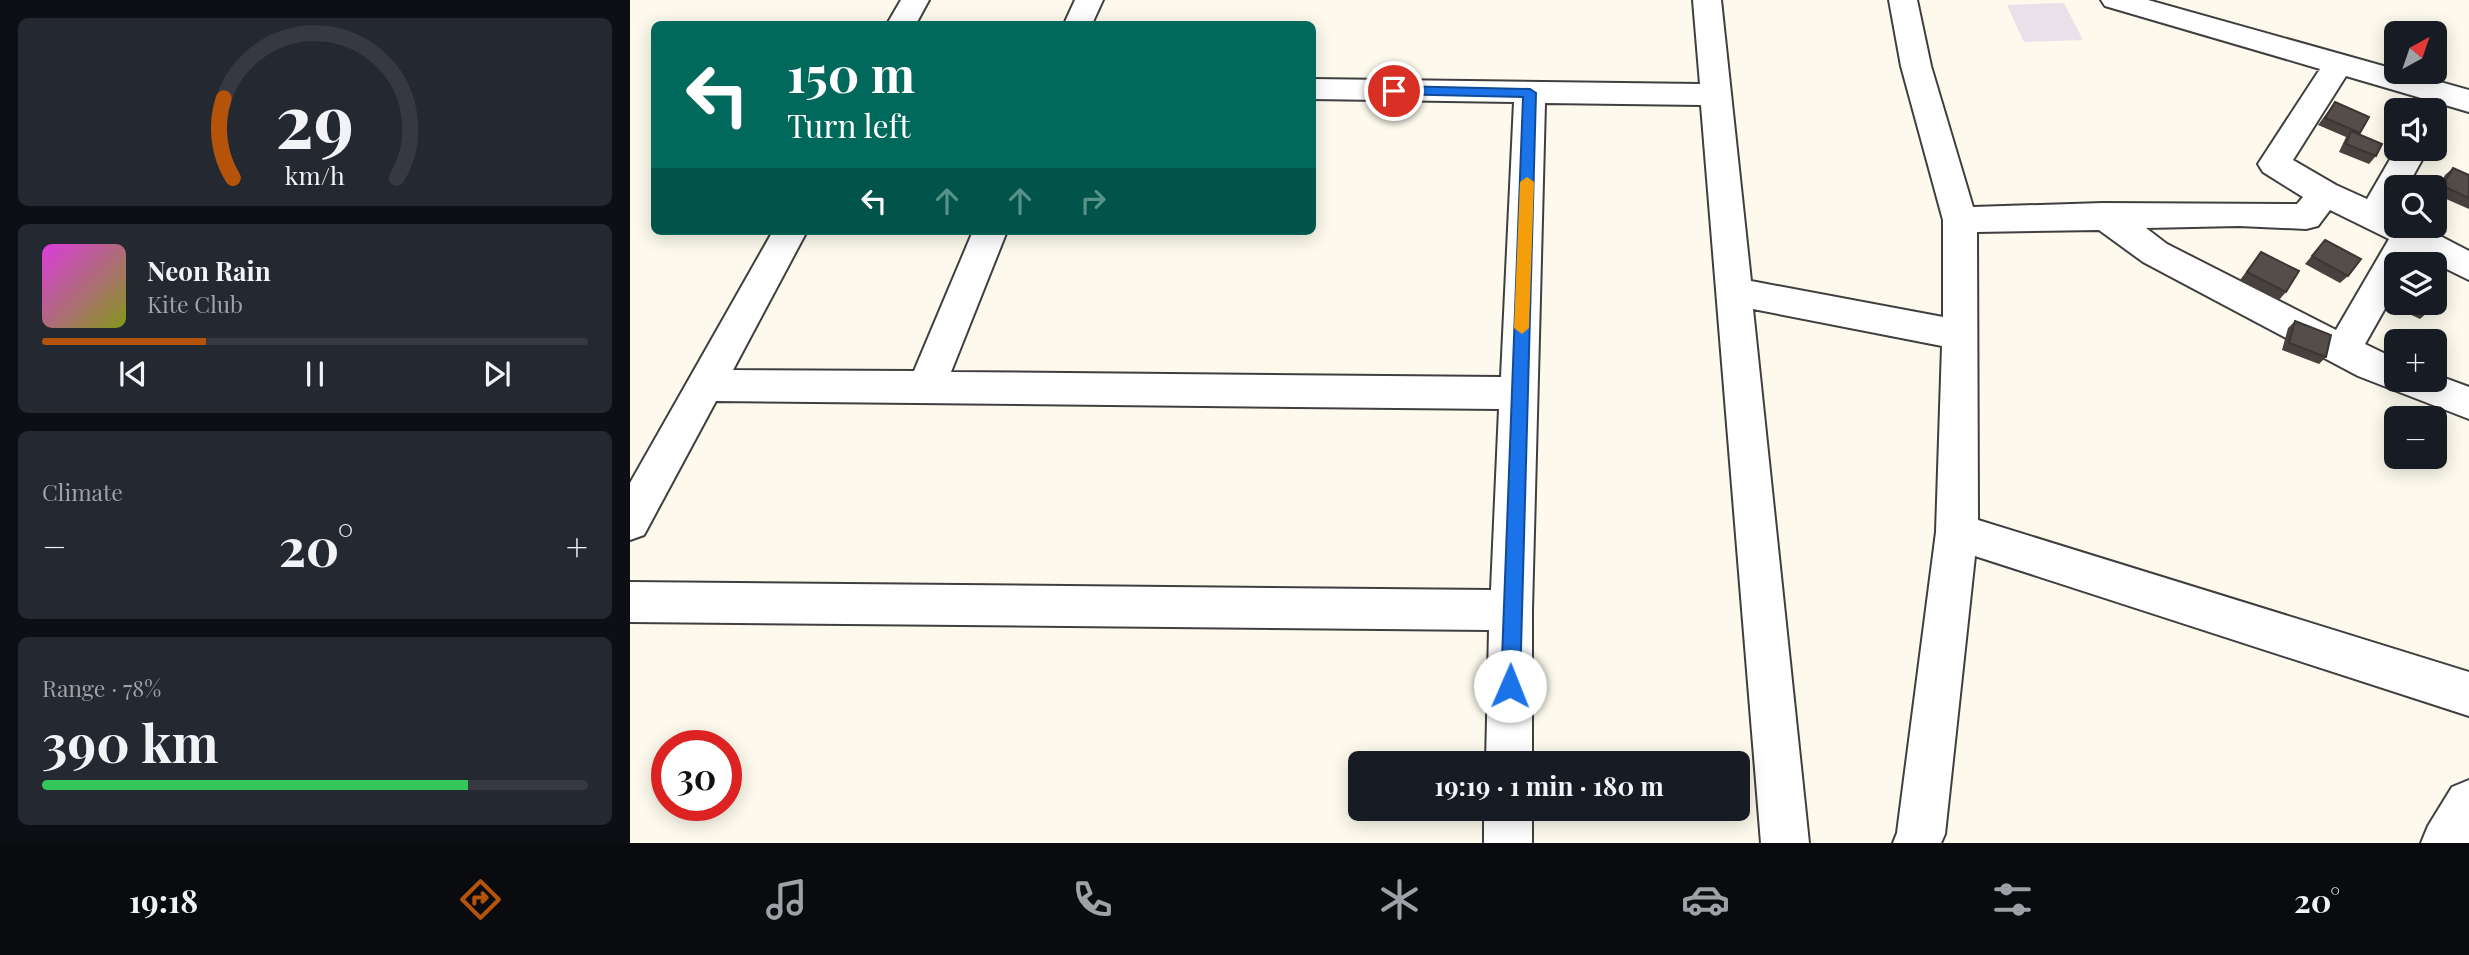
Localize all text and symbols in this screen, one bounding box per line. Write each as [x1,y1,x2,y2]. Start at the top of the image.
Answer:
north arrow [2384,21,2446,84]
map controls [2384,21,2447,469]
text: 150 m [787,40,915,105]
icon: left [672,49,763,140]
pin [1364,61,1424,121]
text: 29 [276,70,354,167]
icon: arrive [1375,72,1413,110]
button: sound [2384,98,2447,161]
text: Turn left [787,103,911,146]
text: km/h [285,158,345,191]
button: search [2384,175,2447,238]
icon: left [855,182,893,220]
icon: ahead [928,182,966,220]
icon: ahead [1001,182,1039,220]
icon: right [1074,182,1112,220]
button: layers [2384,252,2447,315]
text: Neon Rain [147,253,271,288]
text: Kite Club [147,288,243,319]
button: + [2384,329,2447,392]
icon: previous [114,355,152,393]
icon: pause [296,355,334,393]
icon: next [478,355,516,393]
button: − [2384,406,2447,469]
text: Climate [42,476,123,507]
text: 20° [279,511,354,580]
text: − [42,520,67,571]
text: + [566,520,588,571]
position arrow [1473,649,1547,723]
text: Range · 78% [42,672,161,703]
text: 390 km [42,707,219,776]
speed limit sign: 30 [651,730,742,821]
text: 19:19 · 1 min · 180 m [1434,768,1664,803]
icon: directions [456,875,505,924]
icon: music [762,875,811,924]
icon: phone [1068,875,1117,924]
icon: climate [1375,875,1424,924]
icon: car [1681,875,1730,924]
icon: filters [1988,875,2037,924]
text: 19:18 [129,878,198,921]
text: 20° [2294,878,2340,921]

